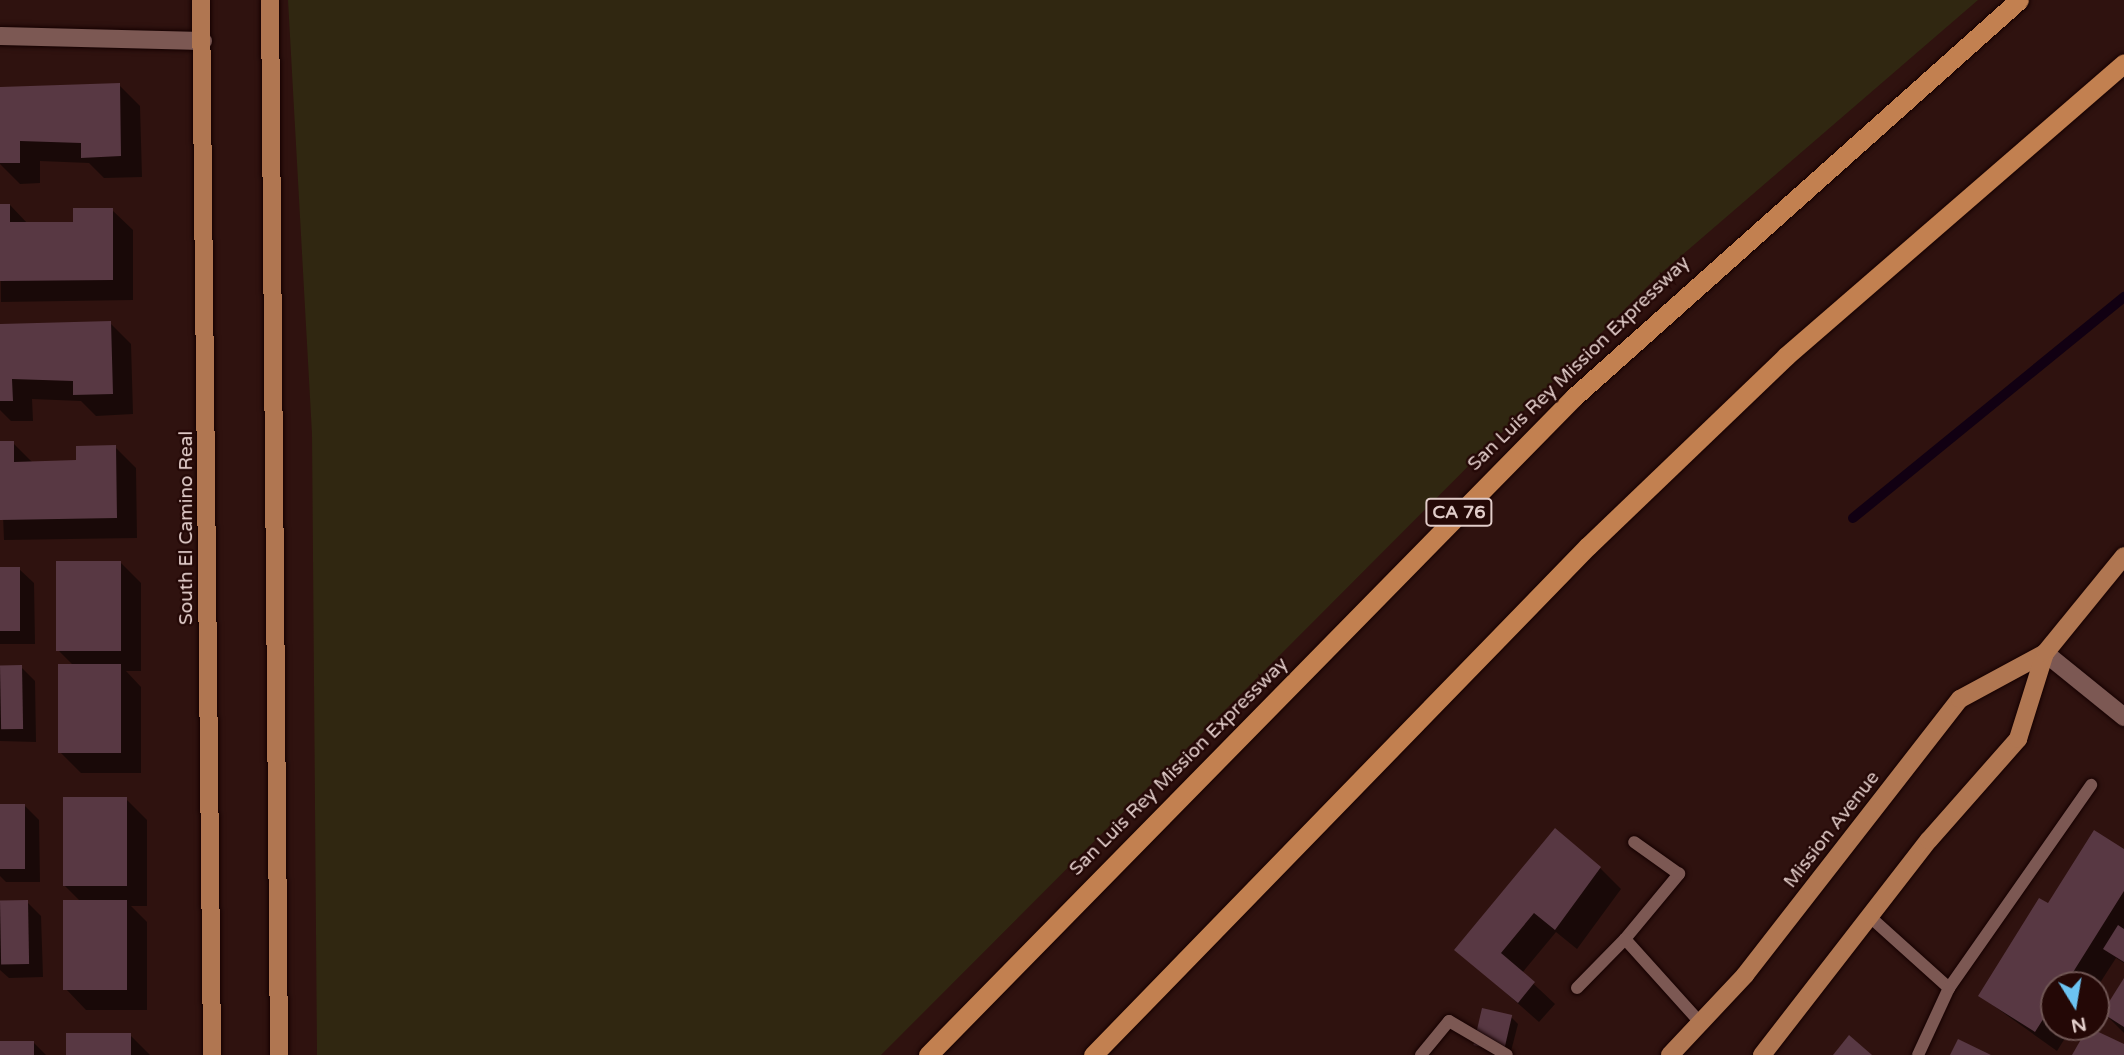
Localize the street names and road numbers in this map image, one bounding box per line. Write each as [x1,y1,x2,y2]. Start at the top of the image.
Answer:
street label: San Luis Rey Mission Expressway [1463,252,1695,476]
street label: South El Camino Real [176,431,198,625]
road number: CA 76 [1424,498,1494,526]
street label: San Luis Rey Mission Expressway [1065,653,1293,881]
street label: Mission Avenue [1779,767,1885,893]

